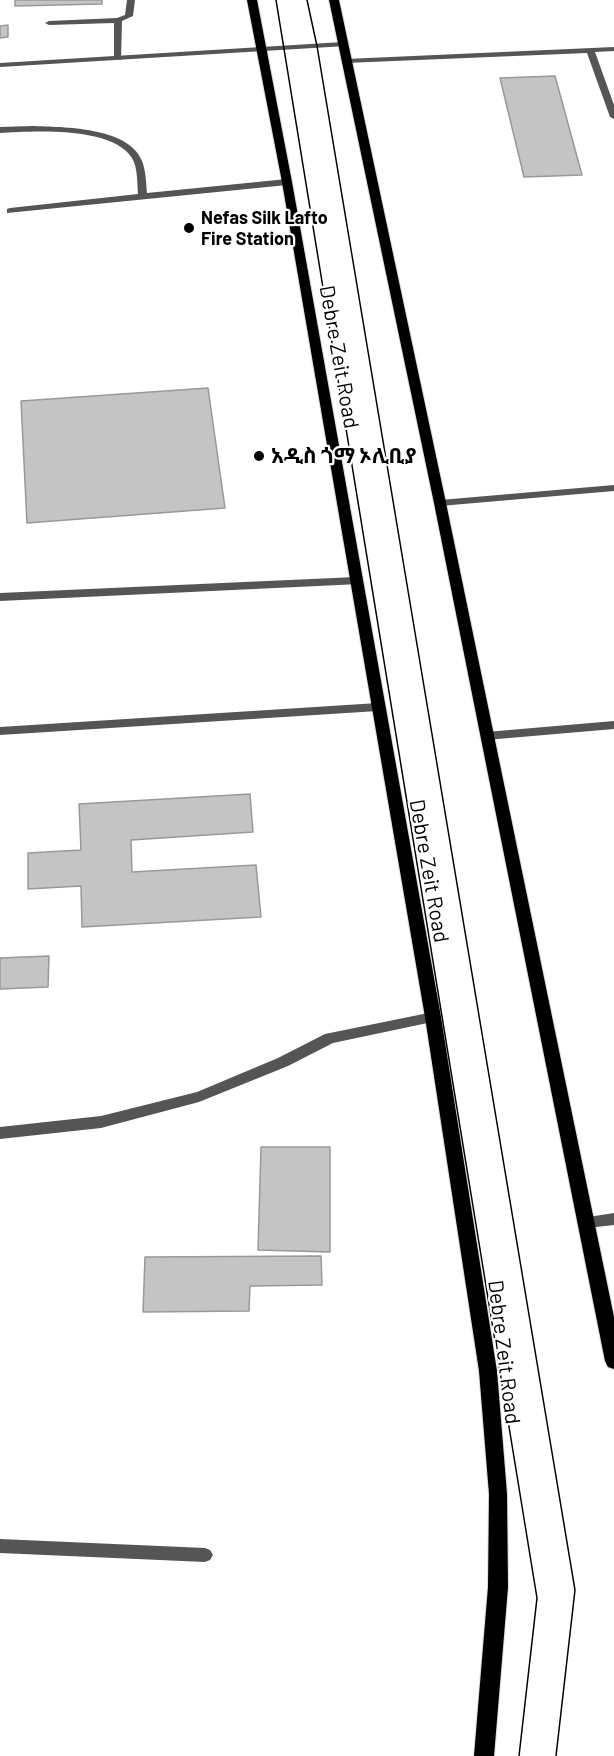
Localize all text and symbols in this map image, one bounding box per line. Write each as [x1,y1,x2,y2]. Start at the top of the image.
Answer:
place label: Nefas Silk Lafto Fire Station [201,207,328,250]
marker: Nefas Silk Lafto Fire Station [182,221,196,235]
street label: Debre Zeit Road [314,283,364,431]
place label: አዲስ ጎማ ኦሊቢያ [271,443,416,469]
marker: አዲስ ጎማ ኦሊቢያ [252,449,266,463]
street label: Debre Zeit Road [404,797,454,945]
street label: Debre Zeit Road [483,1279,525,1425]

